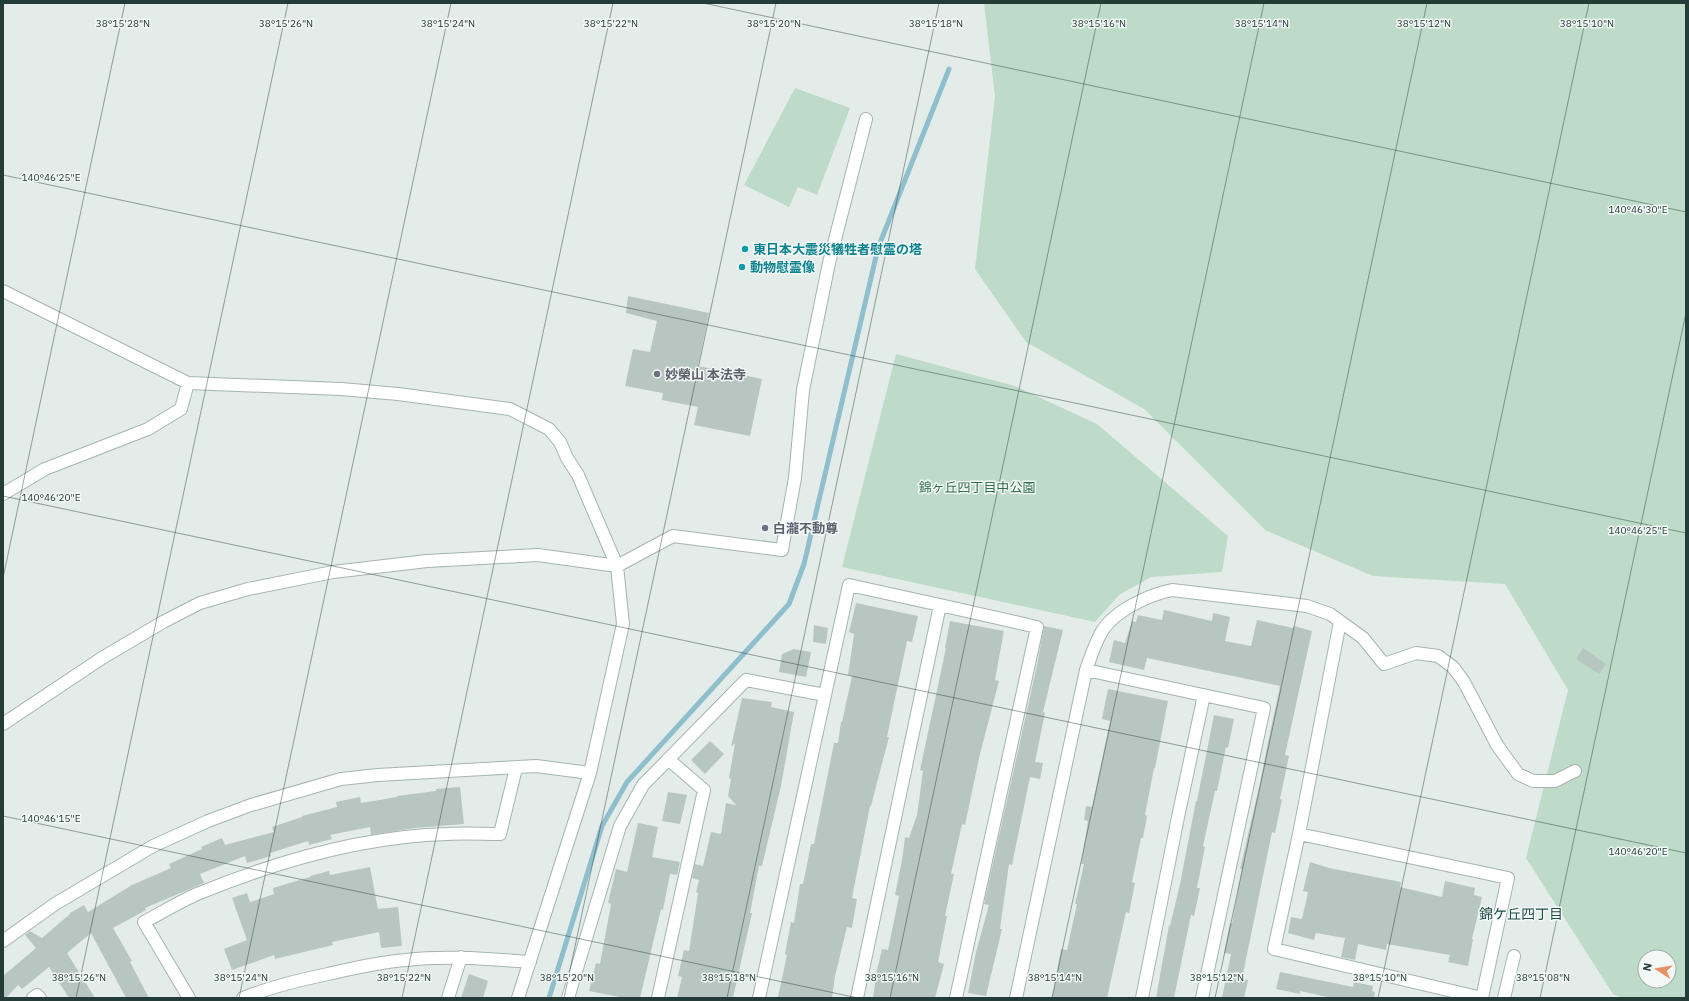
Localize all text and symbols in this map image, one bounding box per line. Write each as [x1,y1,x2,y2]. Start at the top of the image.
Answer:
text: 38°15'28"N [96,17,150,30]
text: 38°15'26"N [259,17,313,30]
text: 38°15'24"N [421,17,475,30]
text: 38°15'22"N [584,17,638,30]
text: 38°15'20"N [747,17,801,30]
text: 38°15'18"N [909,17,963,30]
text: 38°15'16"N [1072,17,1126,30]
text: 38°15'14"N [1235,17,1289,30]
text: 38°15'12"N [1397,17,1451,30]
text: 38°15'10"N [1560,17,1614,30]
text: 140°46'25"E [21,171,81,184]
text: 140°46'30"E [1608,203,1668,216]
place label: 東日本大震災犠牲者慰霊の塔 [753,241,922,258]
marker: 東日本大震災犠牲者慰霊の塔 [740,244,750,254]
place label: 動物慰霊像 [750,259,815,276]
marker: 動物慰霊像 [737,262,747,272]
place label: 妙榮山 本法寺 [665,366,746,383]
marker: 妙榮山 本法寺 [652,369,662,379]
park label: 錦ヶ丘四丁目中公園 [918,479,1036,496]
text: 140°46'20"E [21,491,81,504]
place label: 白瀧不動尊 [773,520,838,537]
marker: 白瀧不動尊 [760,523,770,533]
text: 140°46'25"E [1608,524,1668,537]
text: 140°46'15"E [21,812,81,825]
text: 140°46'20"E [1608,845,1668,858]
district label: 錦ケ丘四丁目 [1479,905,1563,923]
north arrow [1637,949,1677,989]
text: N [1640,962,1655,972]
text: 38°15'26"N [52,971,106,984]
text: 38°15'24"N [214,971,268,984]
text: 38°15'22"N [377,971,431,984]
text: 38°15'20"N [540,971,594,984]
text: 38°15'18"N [702,971,756,984]
text: 38°15'16"N [865,971,919,984]
text: 38°15'14"N [1028,971,1082,984]
text: 38°15'12"N [1190,971,1244,984]
text: 38°15'10"N [1353,971,1407,984]
text: 38°15'08"N [1516,971,1570,984]

